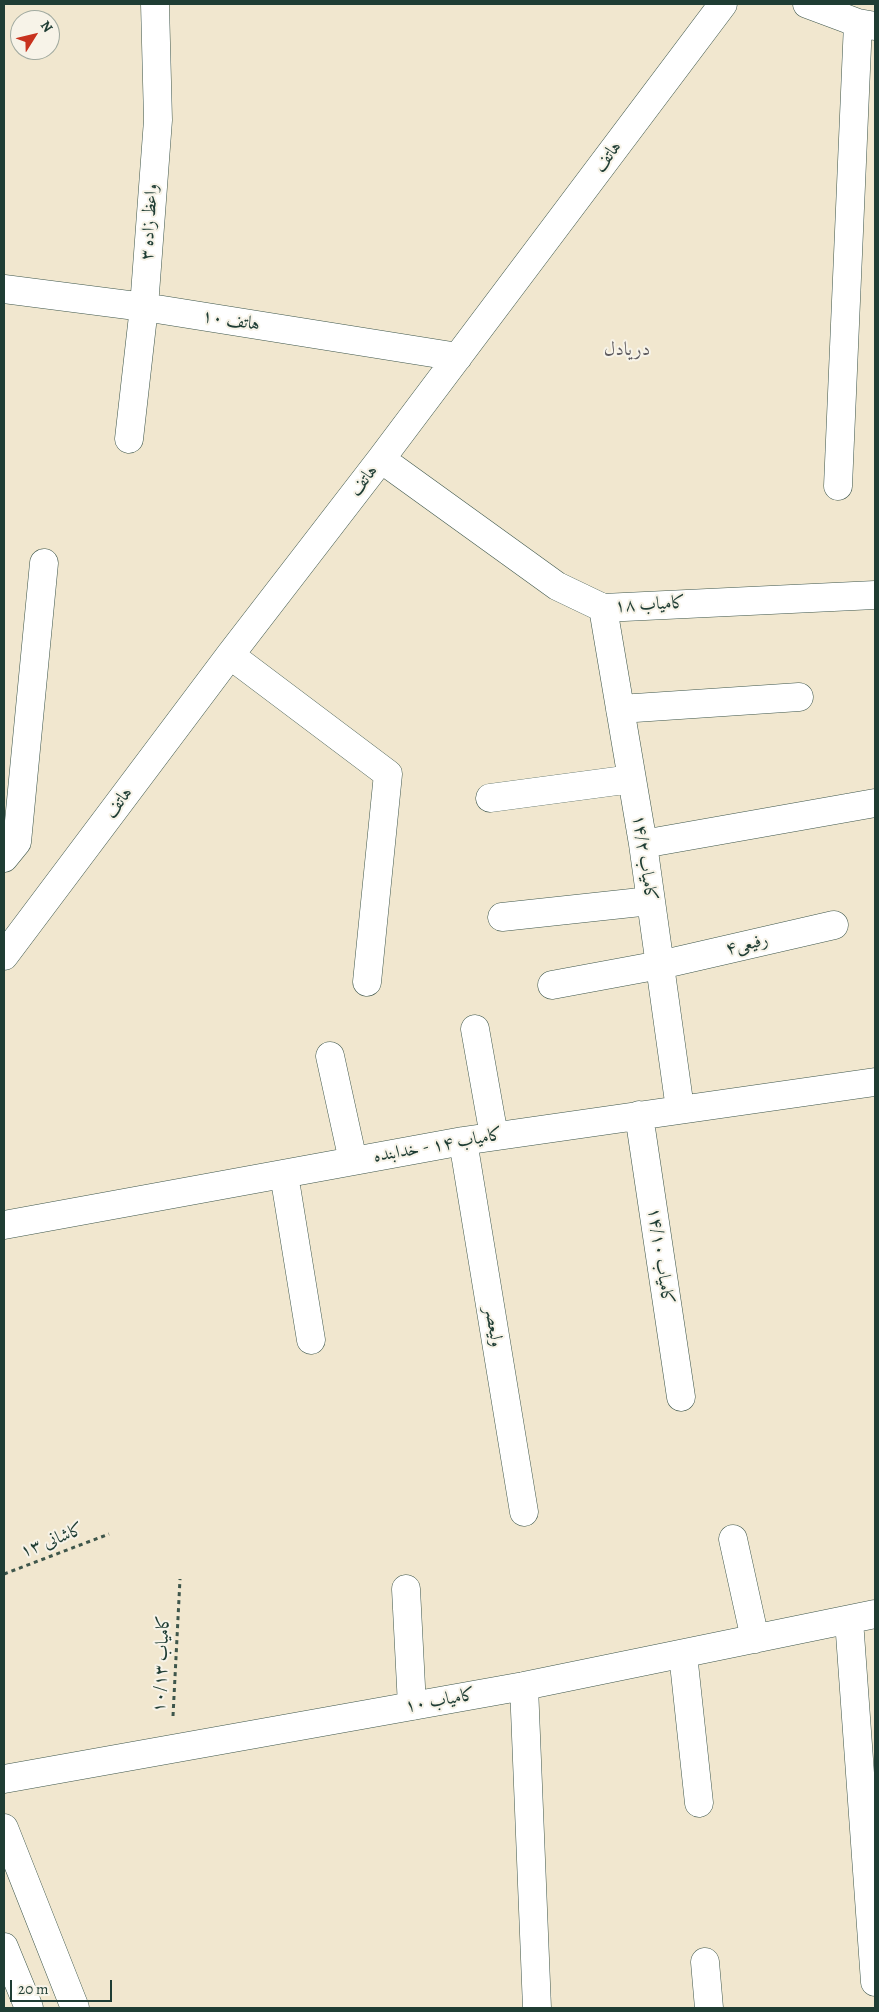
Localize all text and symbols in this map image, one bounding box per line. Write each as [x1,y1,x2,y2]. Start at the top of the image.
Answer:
north arrow [10,10,60,60]
text: N [36,17,57,36]
street label: هاتف [589,137,627,177]
street label: واعظ زاده ۳ [137,183,163,261]
street label: هاتف ۱۰ [200,306,262,336]
district label: دریادل [604,339,650,361]
street label: هاتف [345,461,383,501]
street label: کامیاب ۱۸ [614,592,686,618]
street label: هاتف [100,783,138,823]
street label: کامیاب ۱۴/۲ [627,813,661,903]
street label: رفیعی۴ [723,930,771,960]
street label: کامیاب ۱۴ - خدابنده [372,1124,504,1168]
street label: کامیاب ۱۴/۱۰ [643,1206,677,1306]
street label: ولیعصر [479,1305,507,1349]
street label: کاشانی ۱۳ [17,1519,87,1563]
street label: کامیاب ۱۰/۱۳ [149,1615,175,1713]
street label: کامیاب ۱۰ [403,1684,477,1718]
scale bar [12,1970,115,2002]
text: 20 m [18,1979,49,1999]

